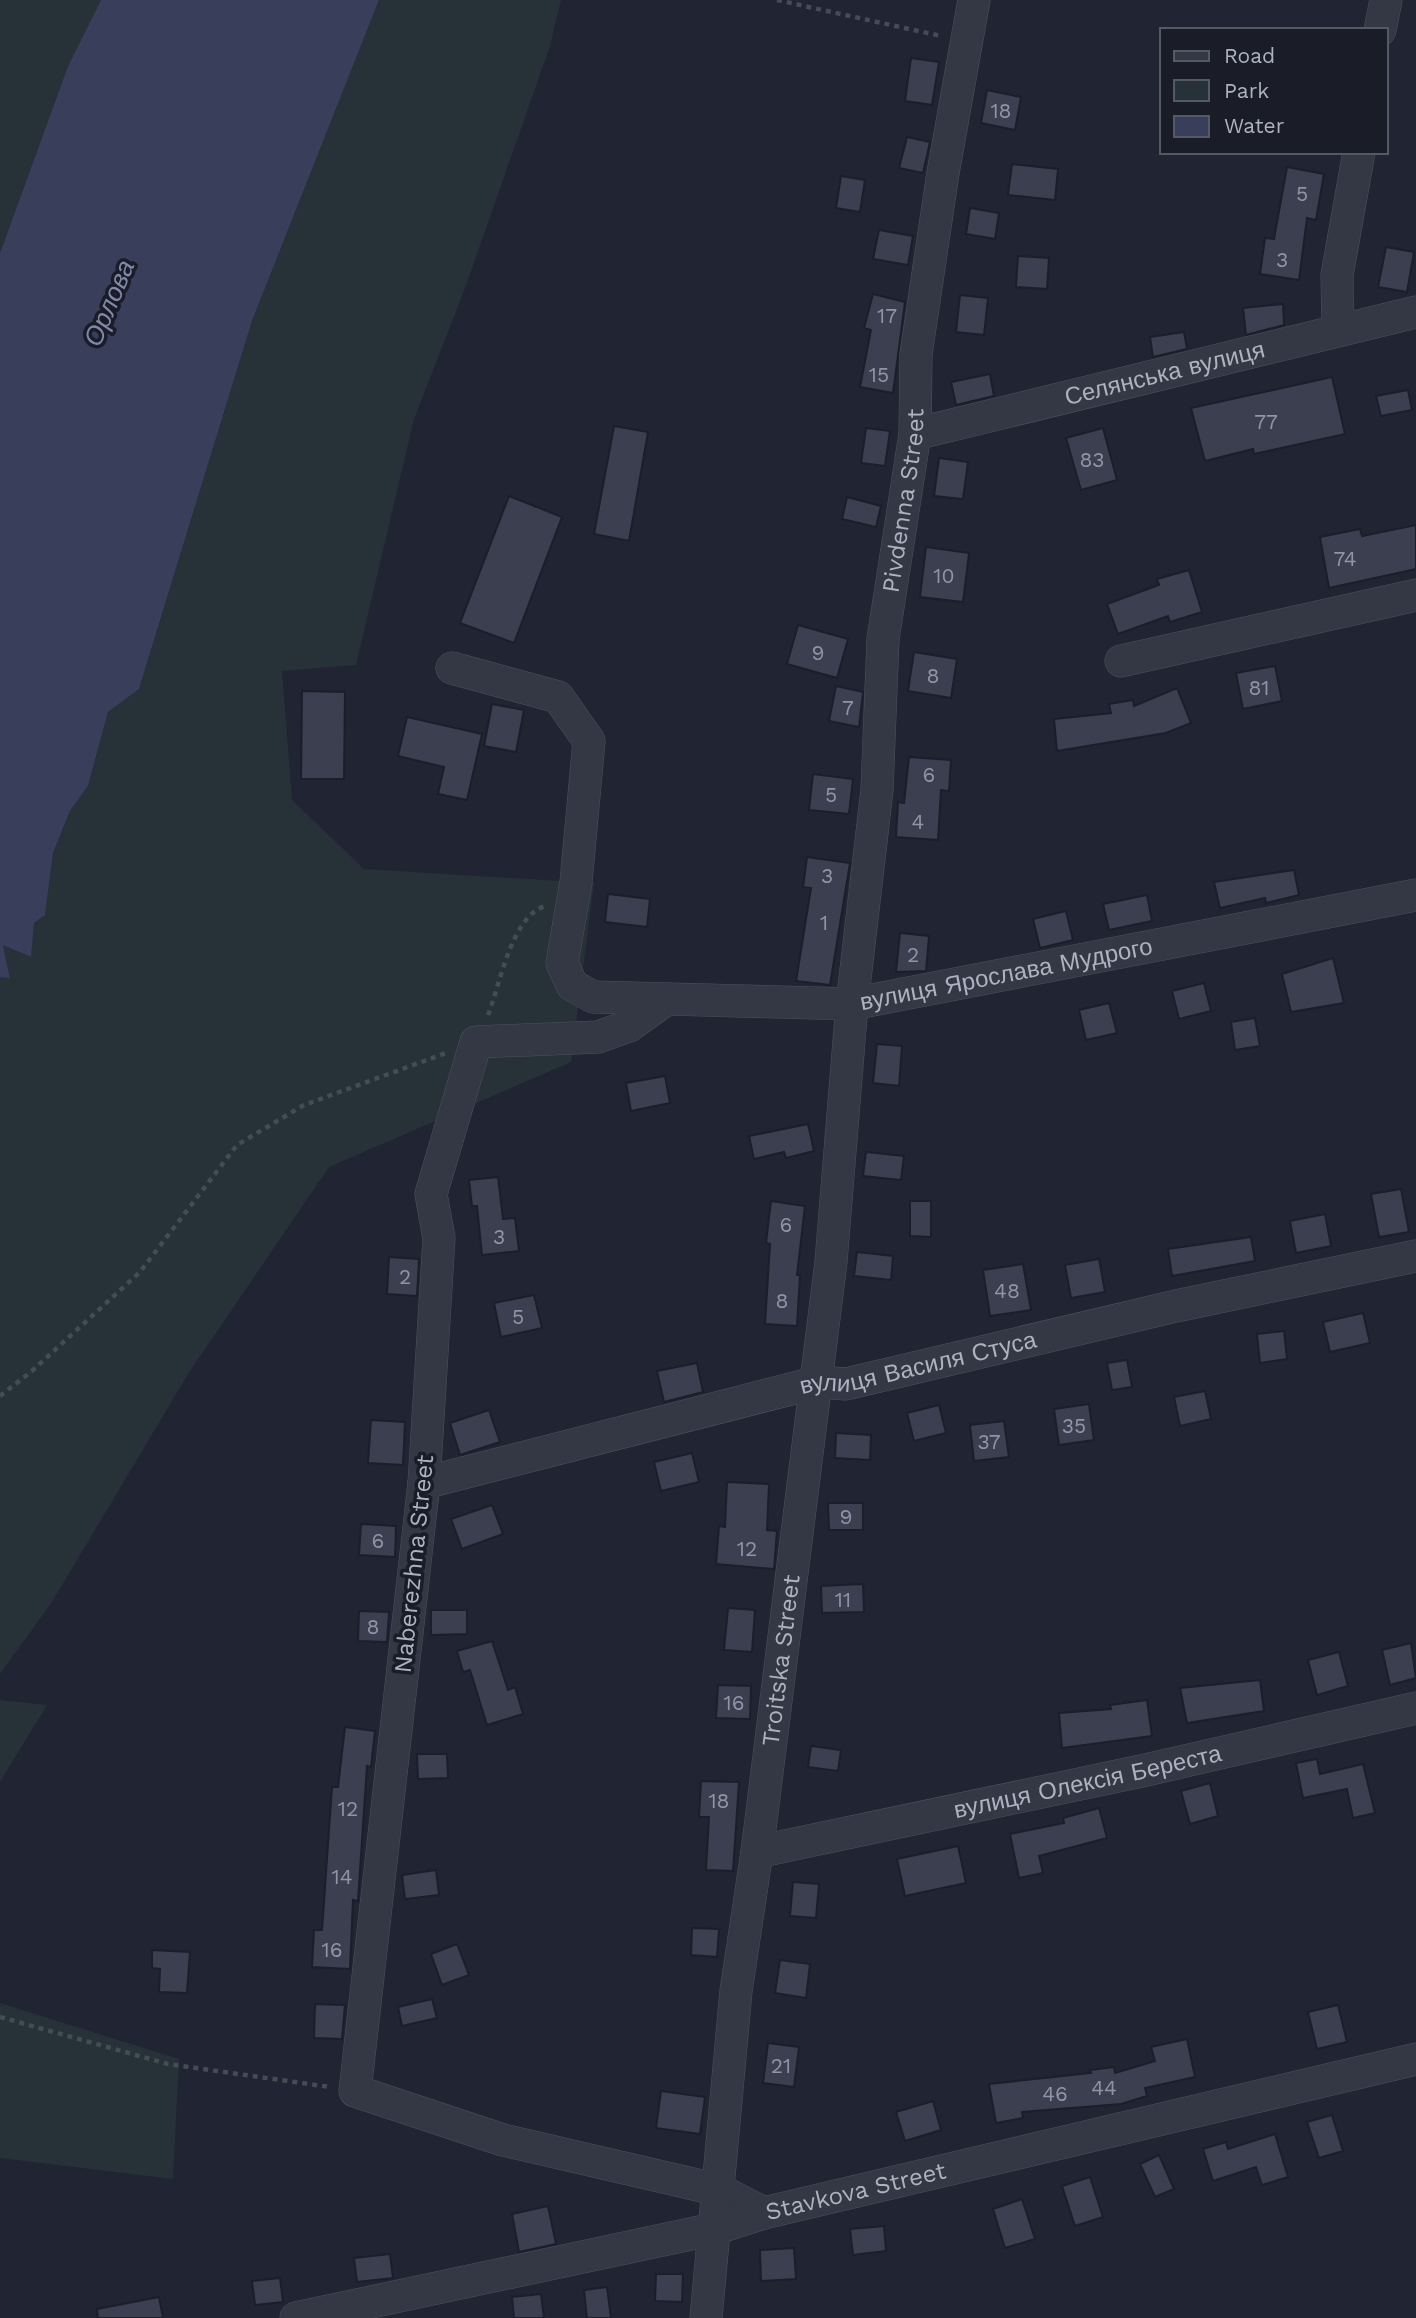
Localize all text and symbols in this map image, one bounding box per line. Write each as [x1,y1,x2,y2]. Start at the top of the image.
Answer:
legend [1160,28,1388,154]
text: Road [1224,43,1275,68]
text: Park [1224,78,1269,103]
house number: 18 [990,98,1012,123]
text: Water [1224,113,1285,138]
house number: 5 [1296,181,1308,206]
house number: 3 [1276,247,1288,272]
water label: Орлова [77,255,141,351]
house number: 17 [877,303,897,328]
street label: Селянська вулиця [1062,335,1268,411]
house number: 15 [869,362,889,387]
street label: Pivdenna Street [876,408,929,595]
house number: 77 [1254,409,1278,434]
house number: 83 [1080,447,1104,472]
house number: 74 [1333,546,1357,571]
house number: 10 [933,563,955,588]
house number: 9 [812,640,824,665]
house number: 8 [927,663,939,688]
house number: 81 [1248,675,1270,700]
house number: 7 [842,695,854,720]
house number: 6 [923,762,935,787]
house number: 5 [825,782,837,807]
house number: 4 [912,809,924,834]
house number: 3 [821,863,833,888]
house number: 1 [820,910,828,935]
street label: вулиця Ярослава Мудрого [858,932,1155,1016]
house number: 2 [907,942,919,967]
house number: 6 [780,1212,792,1237]
house number: 3 [493,1224,505,1249]
house number: 2 [399,1264,411,1289]
house number: 48 [994,1278,1020,1303]
house number: 8 [776,1288,788,1313]
house number: 5 [512,1304,524,1329]
street label: вулиця Василя Стуса [796,1325,1040,1400]
house number: 35 [1062,1413,1086,1438]
house number: 37 [977,1429,1001,1454]
street label: Naberezhna Street [389,1454,439,1674]
house number: 9 [840,1504,852,1529]
house number: 6 [372,1528,384,1553]
house number: 12 [737,1536,757,1561]
street label: Troitska Street [756,1573,806,1748]
house number: 11 [835,1587,851,1612]
house number: 8 [367,1614,379,1639]
house number: 16 [724,1690,744,1715]
street label: вулиця Олексія Береста [951,1739,1225,1824]
house number: 18 [708,1788,730,1813]
house number: 12 [338,1796,358,1821]
house number: 14 [331,1864,353,1889]
house number: 16 [322,1937,342,1962]
house number: 21 [771,2053,791,2078]
house number: 44 [1091,2075,1117,2100]
house number: 46 [1042,2081,1068,2106]
street label: Stavkova Street [763,2157,949,2226]

